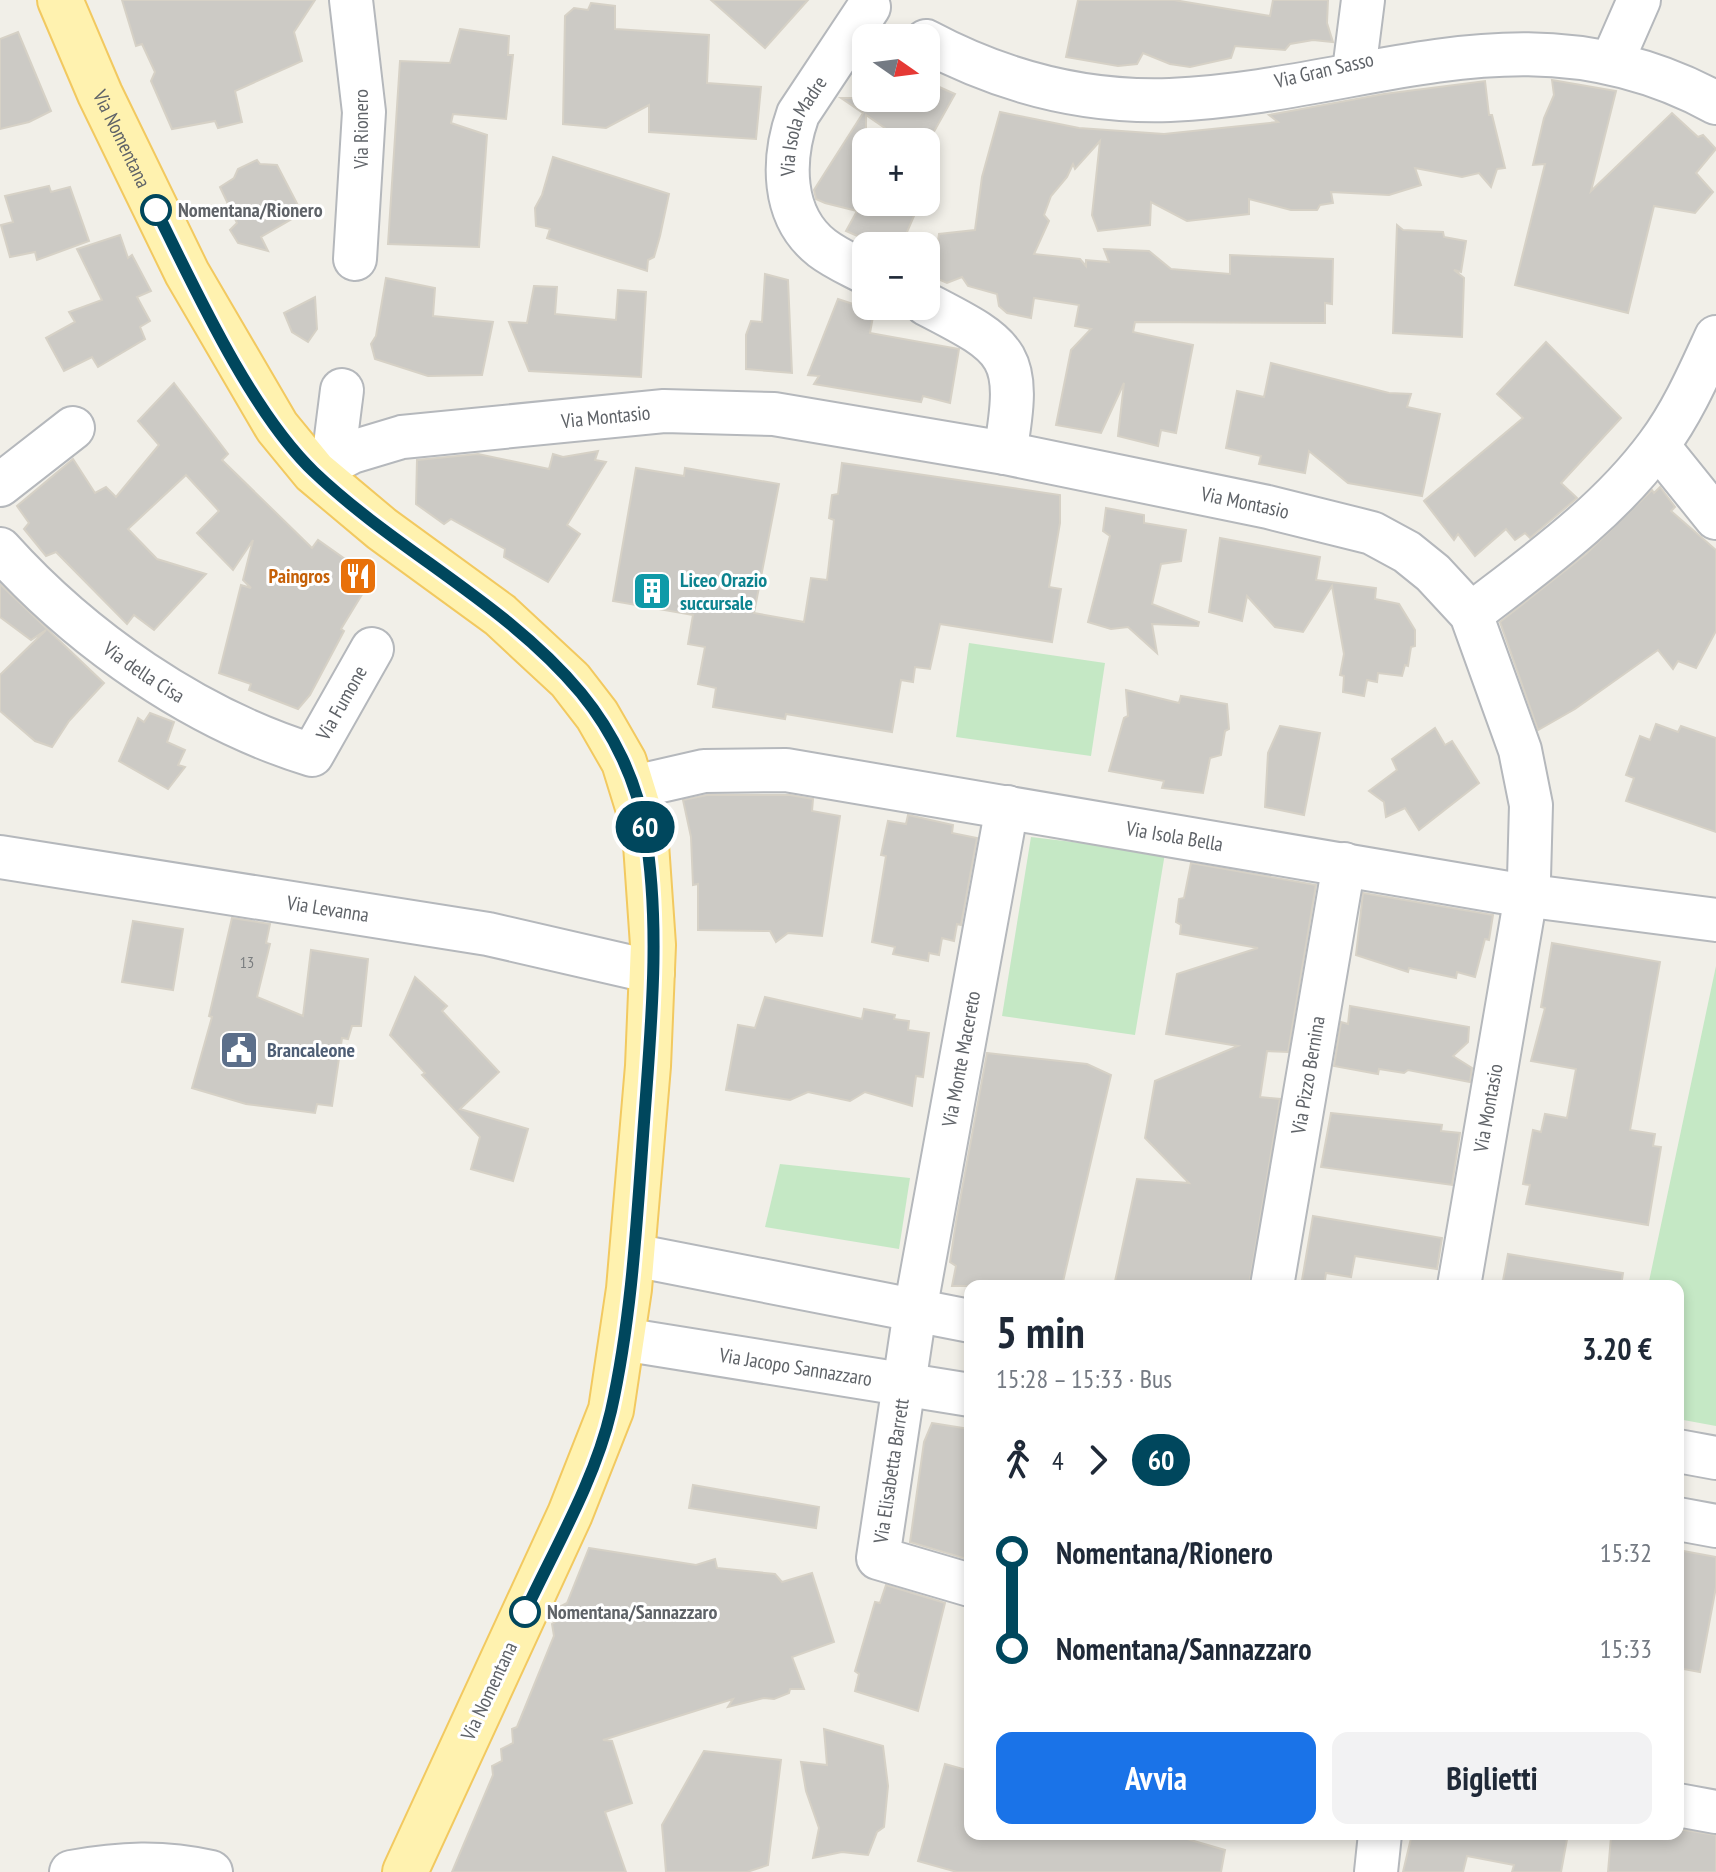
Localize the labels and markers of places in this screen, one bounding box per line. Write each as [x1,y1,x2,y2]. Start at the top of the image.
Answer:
marker: Nomentana/Rionero [141,195,171,225]
place label: Nomentana/Rionero [178,197,323,223]
restaurant icon: Paingros [337,555,379,597]
place label: Paingros [269,563,330,589]
place label: Liceo Orazio succursale [680,567,767,616]
building icon: Liceo Orazio succursale [631,570,673,612]
public building icon: Brancaleone [218,1029,260,1071]
place label: Brancaleone [267,1037,355,1063]
marker: Nomentana/Sannazzaro [510,1597,540,1627]
place label: Nomentana/Sannazzaro [547,1599,717,1625]

